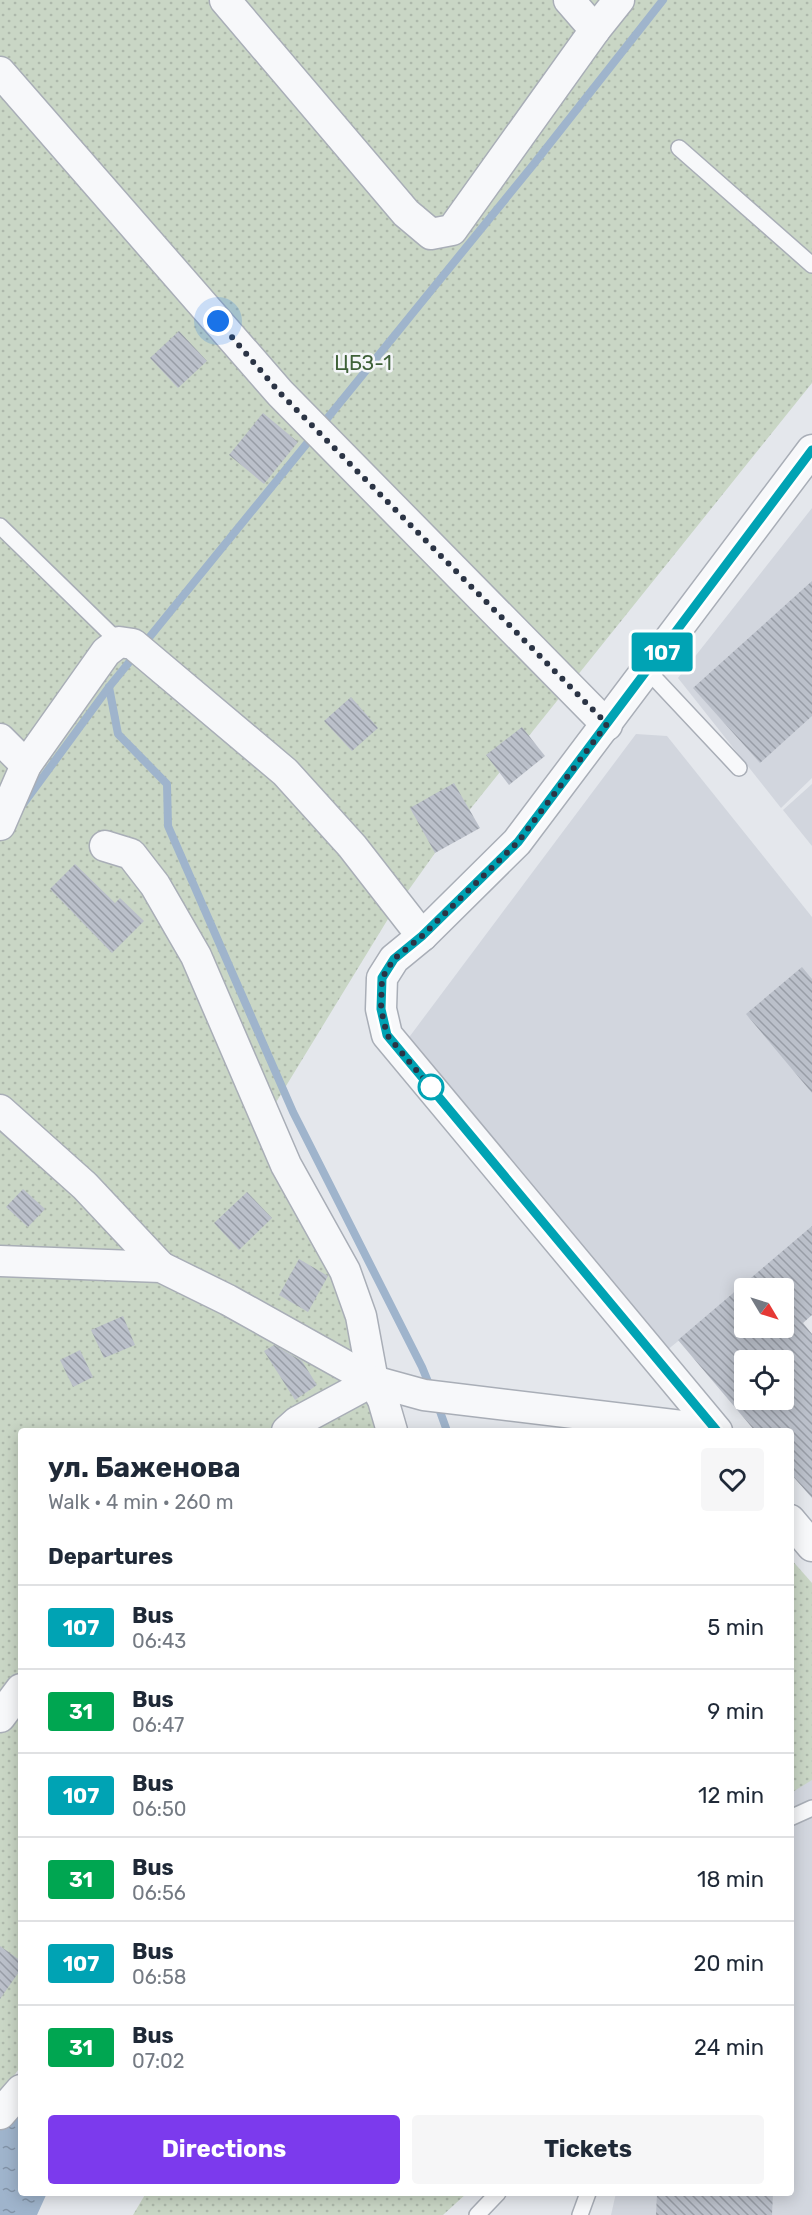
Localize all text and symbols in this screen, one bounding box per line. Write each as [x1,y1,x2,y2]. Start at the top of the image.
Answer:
your location [203,306,233,336]
park label: ЦБЗ-1 [334,351,392,375]
line badge: 107 [628,632,696,672]
text: 107 [644,640,680,665]
unlabelled marker [418,1074,444,1100]
north arrow [734,1278,794,1338]
map controls [734,1278,794,1410]
button: locate [734,1350,794,1410]
button: heart [701,1448,764,1511]
text: ул. Баженова [48,1451,241,1484]
text: Walk · 4 min · 260 m [48,1490,234,1514]
text: Departures [48,1543,173,1570]
text: Bus [132,1602,174,1629]
text: 5 min [707,1614,764,1641]
text: 107 [63,1615,99,1640]
text: 06:43 [132,1629,186,1653]
text: Bus [132,1686,174,1713]
text: 9 min [707,1698,764,1725]
text: 31 [69,1699,93,1724]
text: 06:47 [132,1713,184,1737]
text: Bus [132,1770,174,1797]
text: 12 min [698,1782,764,1809]
text: 107 [63,1783,99,1808]
text: 06:50 [132,1797,186,1821]
text: Bus [132,1854,174,1881]
text: 18 min [697,1866,764,1893]
text: 31 [69,1867,93,1892]
text: 06:56 [132,1881,186,1905]
text: Bus [132,1938,174,1965]
text: 20 min [694,1950,764,1977]
text: 107 [63,1951,99,1976]
text: 06:58 [132,1965,186,1989]
text: Bus [132,2022,174,2049]
text: 24 min [694,2034,764,2061]
text: 31 [69,2035,93,2060]
text: 07:02 [132,2049,185,2073]
button: Directions [48,2115,400,2184]
button: Tickets [412,2115,764,2184]

